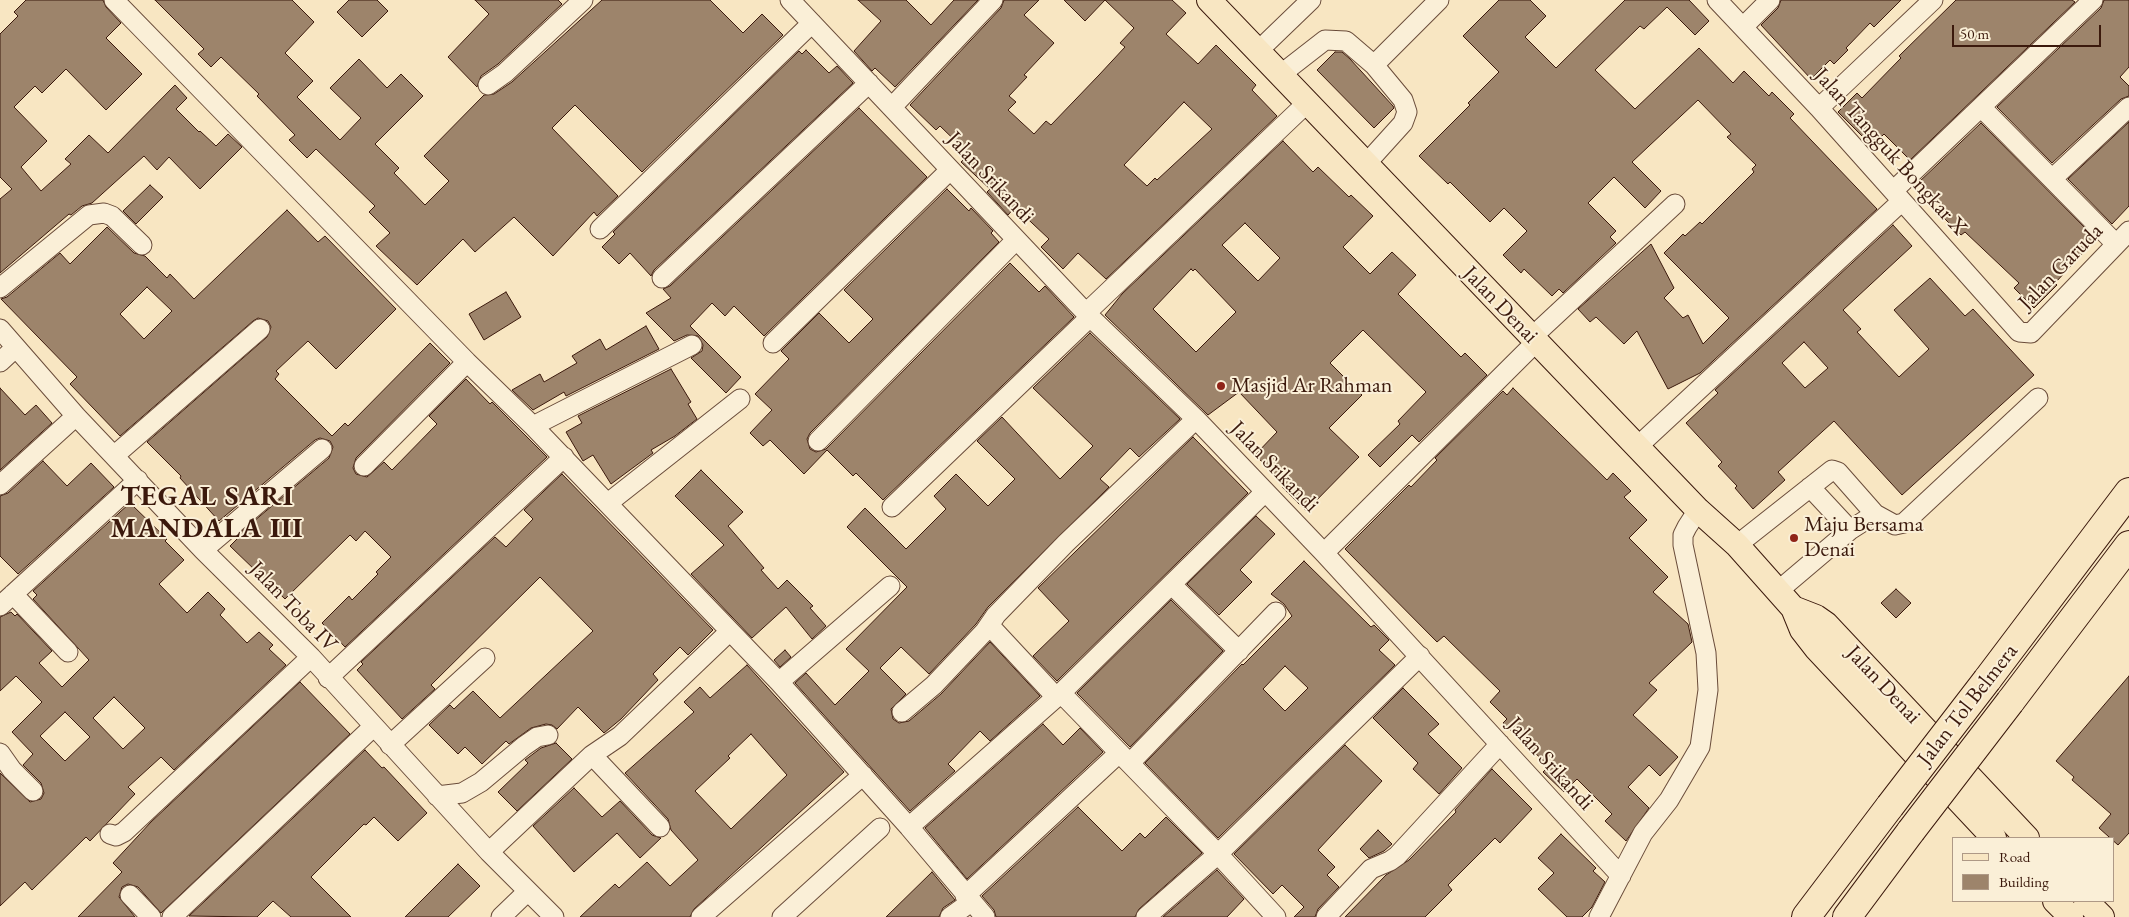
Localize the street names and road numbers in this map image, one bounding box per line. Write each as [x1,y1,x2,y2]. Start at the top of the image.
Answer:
street label: Jalan Tangguk Bongkar X [1808,63,1972,241]
street label: Jalan Srikandi [941,126,1039,230]
street label: Jalan Garuda [2013,218,2109,316]
street label: Jalan Denai [1457,261,1543,349]
street label: Jalan Srikandi [1224,416,1324,518]
street label: Jalan Toba IV [243,556,343,658]
street label: Jalan Tol Belmera [1912,639,2024,771]
street label: Jalan Denai [1840,640,1926,730]
street label: Jalan Srikandi [1501,712,1599,816]

